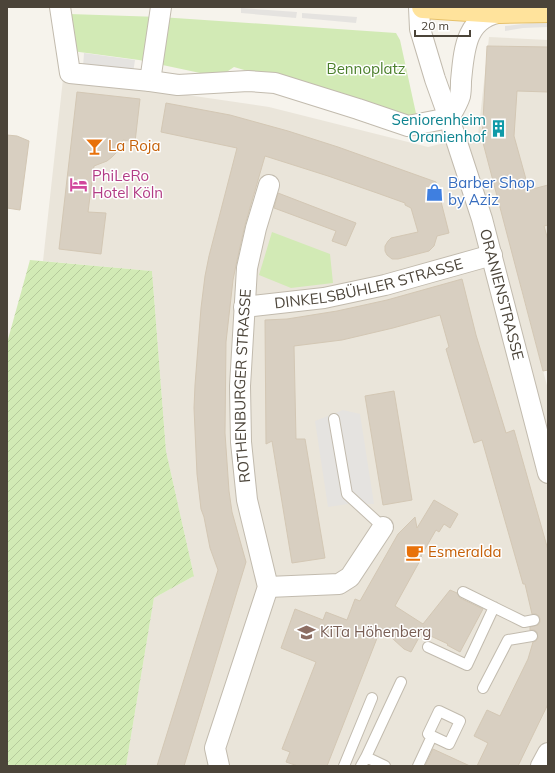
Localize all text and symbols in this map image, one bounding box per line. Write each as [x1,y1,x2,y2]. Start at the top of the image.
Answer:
scale bar [415,12,470,38]
text: 20 m [421,18,449,33]
park label: Bennoplatz [326,59,406,78]
place label: Seniorenheim Oranienhof [392,110,487,146]
building icon: Seniorenheim Oranienhof [489,119,509,139]
bar icon: La Roja [85,136,105,156]
place label: La Roja [108,136,160,155]
place label: PhiLeRo Hotel Köln [92,166,163,202]
place label: Barber Shop by Aziz [448,173,535,209]
hotel icon: PhiLeRo Hotel Köln [69,175,89,195]
shop icon: Barber Shop by Aziz [425,182,445,202]
street label: ORANIENSTRASSE [476,227,528,362]
street label: DINKELSBÜHLER STRASSE [273,254,465,313]
street label: ROTHENBURGER STRASSE [230,288,255,484]
cafe icon: Esmeralda [405,542,425,562]
place label: Esmeralda [428,542,501,561]
school or university icon: KiTa Höhenberg [297,622,317,642]
place label: KiTa Höhenberg [320,622,431,641]

